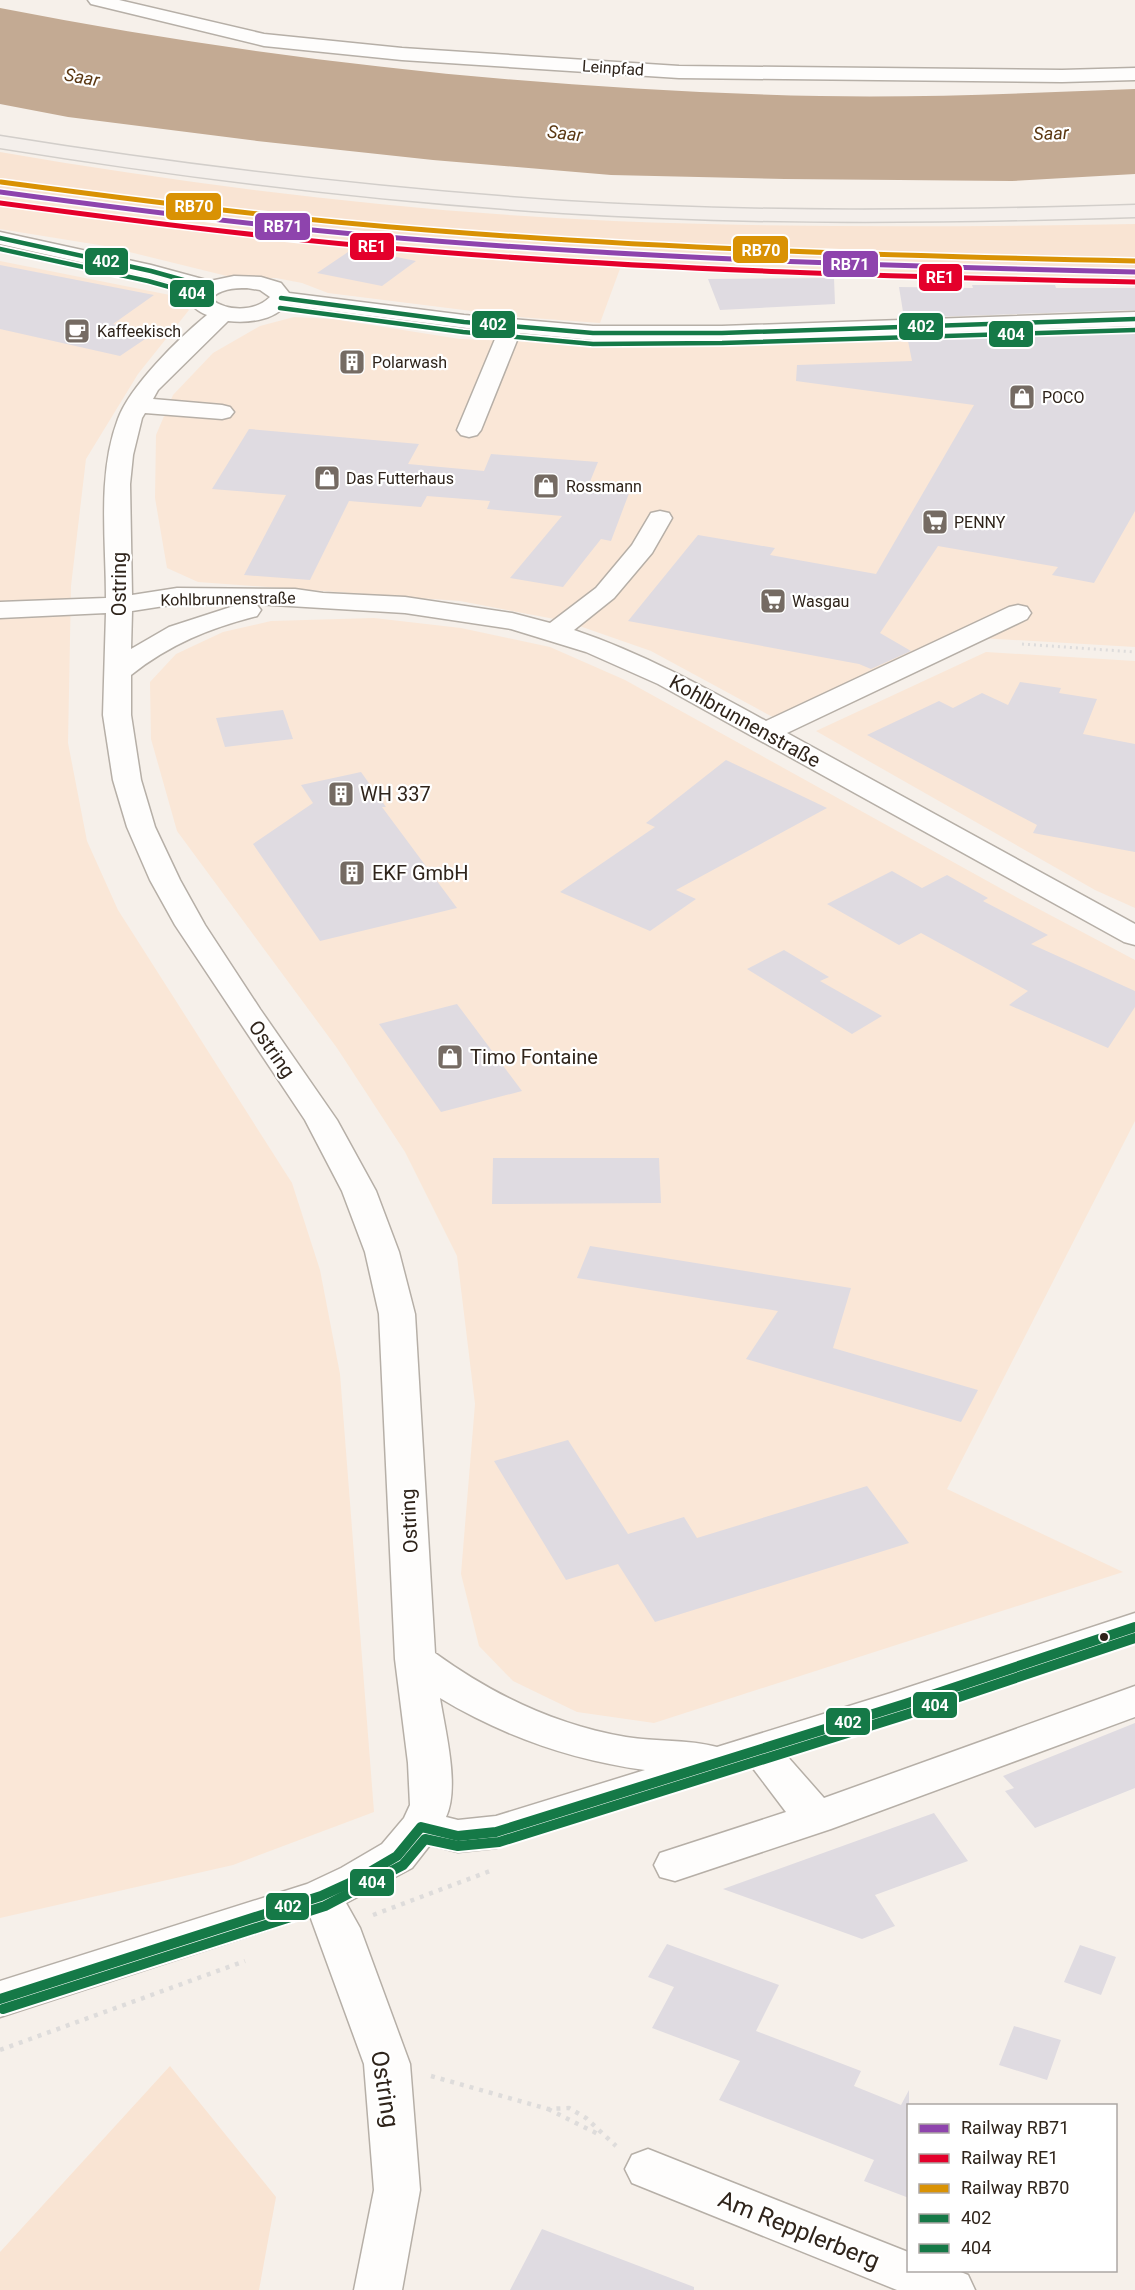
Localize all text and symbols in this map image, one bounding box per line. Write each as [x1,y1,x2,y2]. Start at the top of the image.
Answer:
street label: Leinpfad [581,56,645,80]
water label: Saar [63,64,102,91]
water label: Saar [546,121,585,145]
water label: Saar [1033,122,1070,144]
line badge: RB70 [165,192,222,221]
text: RB70 [175,197,213,216]
line badge: RB71 [254,212,311,241]
text: RB71 [264,217,302,236]
line badge: RE1 [349,232,395,261]
line badge: RB70 [732,235,789,264]
text: RE1 [358,237,386,256]
text: RB70 [742,241,780,260]
line badge: 402 [84,247,129,276]
line badge: RB71 [822,250,879,278]
text: 402 [92,252,120,271]
text: RB71 [831,255,869,274]
line badge: RE1 [918,263,963,292]
text: RE1 [926,268,954,287]
line badge: 404 [169,279,215,308]
text: 404 [178,284,206,303]
line badge: 402 [471,310,516,339]
line badge: 402 [898,312,944,341]
text: 402 [479,315,507,334]
cafe icon: Kaffeekisch [62,316,92,346]
text: 402 [907,317,935,336]
line badge: 404 [988,320,1034,348]
place label: Kaffeekisch [97,322,181,341]
text: 404 [997,325,1025,344]
building icon: Polarwash [337,347,367,377]
place label: Polarwash [372,353,447,372]
shop icon: POCO [1007,382,1037,412]
place label: POCO [1042,388,1085,407]
shop icon: Das Futterhaus [312,463,342,493]
place label: Das Futterhaus [346,469,454,488]
shop icon: Rossmann [531,471,561,501]
place label: Rossmann [566,477,642,496]
supermarket icon: PENNY [920,507,950,537]
place label: PENNY [954,513,1006,532]
street label: Ostring [107,552,131,616]
supermarket icon: Wasgau [758,586,788,616]
street label: Kohlbrunnenstraße [160,588,296,610]
place label: Wasgau [792,592,849,611]
street label: Kohlbrunnenstraße [665,670,825,772]
building icon: WH 337 [326,779,356,809]
place label: WH 337 [360,782,431,806]
building icon: EKF GmbH [337,858,367,888]
place label: EKF GmbH [372,861,469,885]
street label: Ostring [244,1016,300,1082]
shop icon: Timo Fontaine [435,1042,465,1072]
place label: Timo Fontaine [470,1045,598,1069]
street label: Ostring [395,1488,423,1554]
unlabelled marker [1098,1631,1110,1643]
line badge: 404 [912,1691,958,1719]
text: 404 [921,1696,949,1715]
line badge: 402 [825,1707,871,1736]
text: 402 [834,1713,862,1732]
line badge: 404 [349,1868,395,1897]
text: 404 [358,1873,386,1892]
line badge: 402 [265,1892,310,1921]
text: 402 [274,1897,302,1916]
street label: Ostring [365,2049,405,2129]
legend [907,2104,1117,2272]
text: Railway RB71 [961,2117,1069,2138]
text: Railway RE1 [961,2147,1058,2168]
text: Railway RB70 [961,2177,1069,2198]
street label: Am Repplerberg [714,2185,884,2275]
text: 402 [961,2207,991,2228]
text: 404 [961,2237,991,2258]

